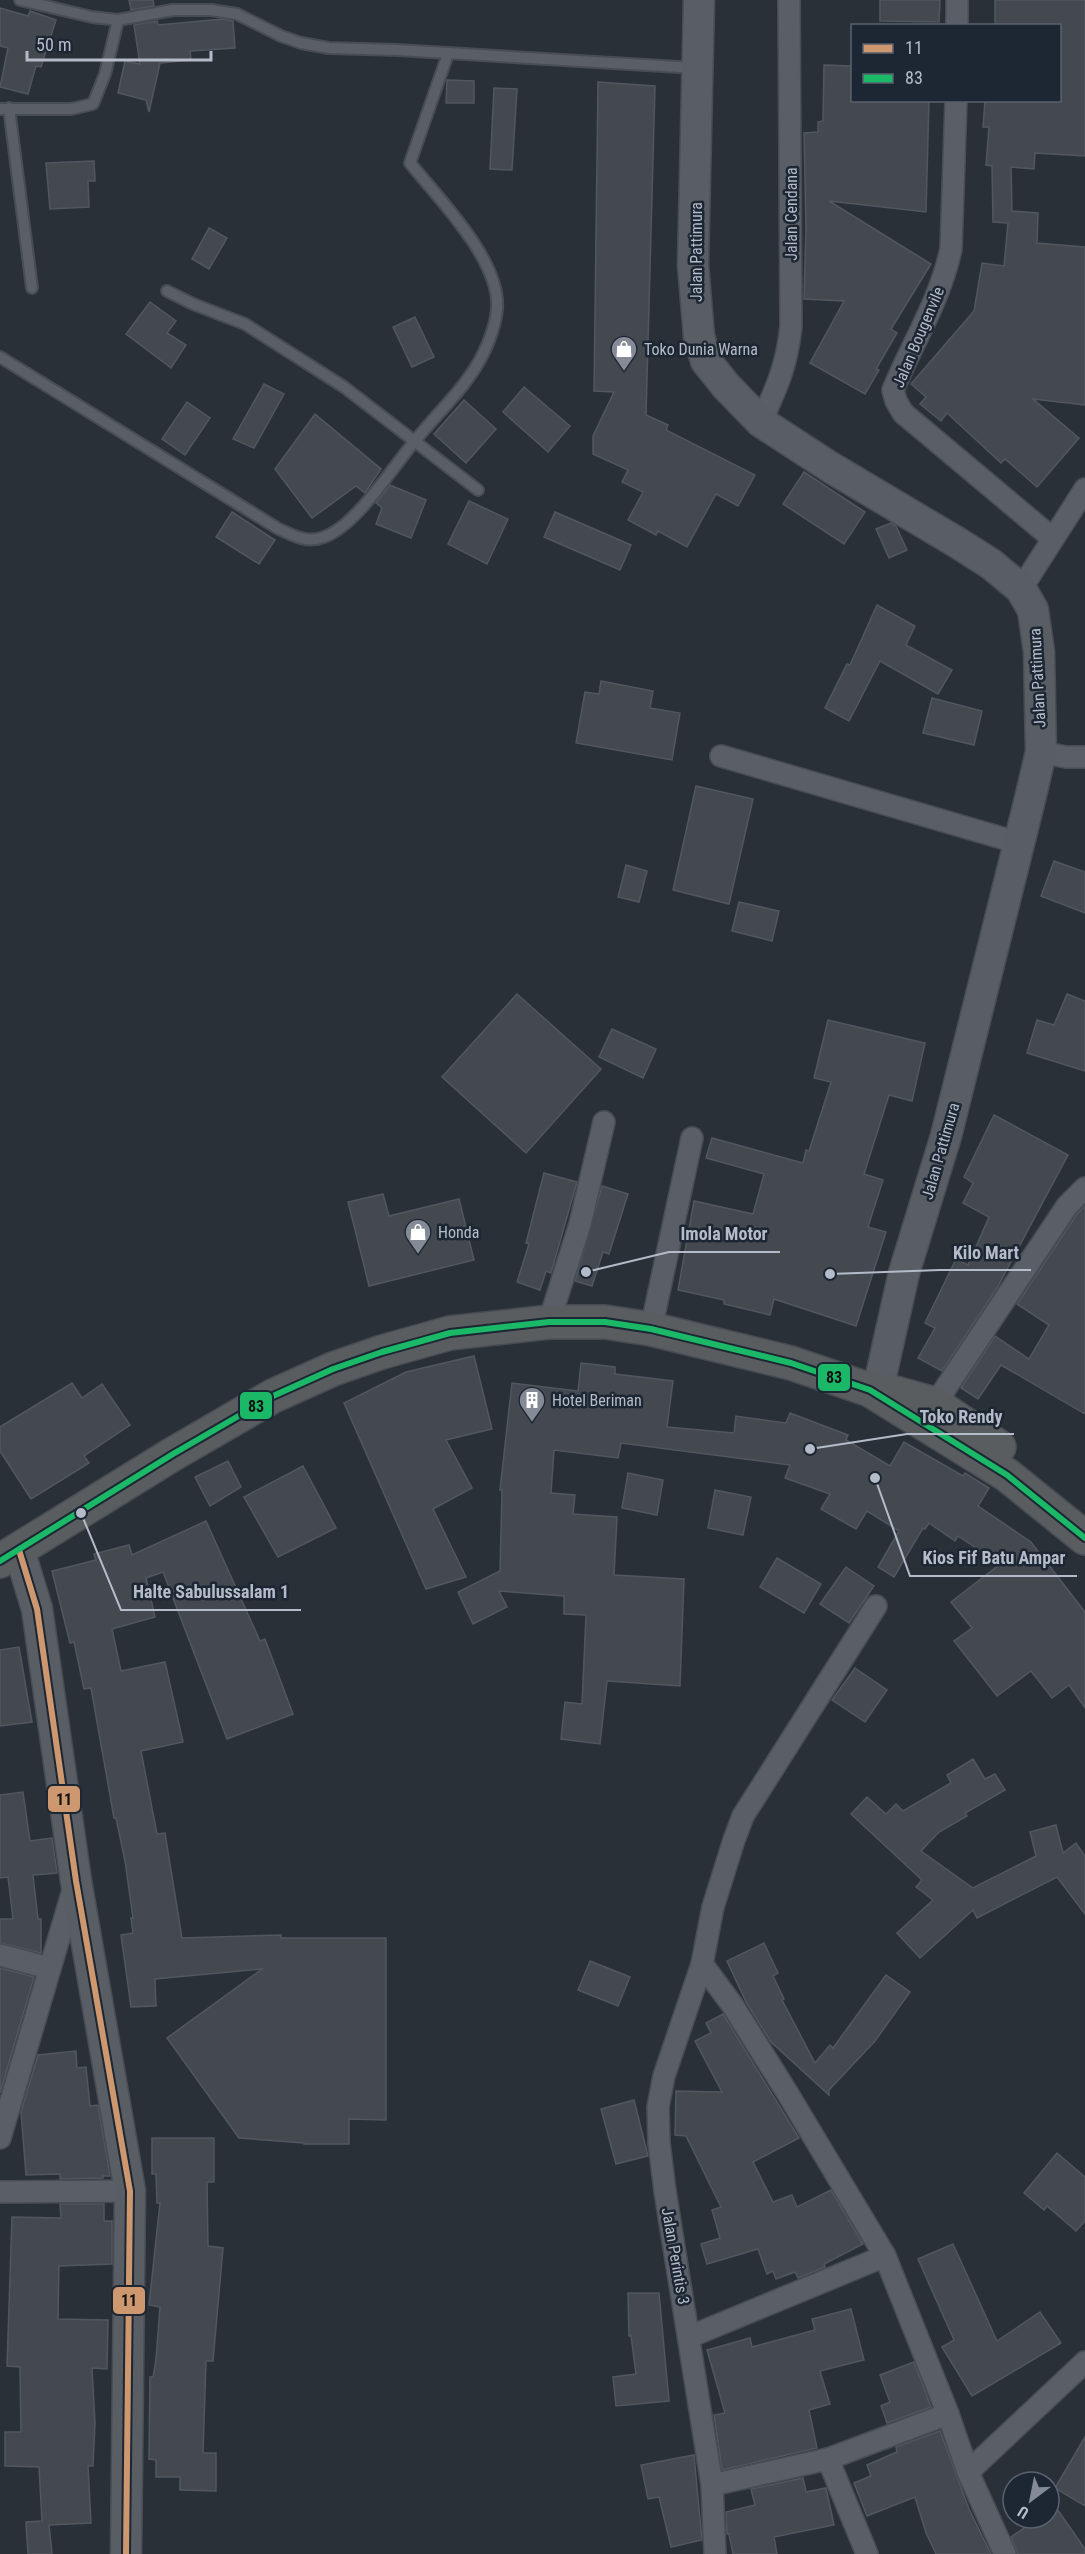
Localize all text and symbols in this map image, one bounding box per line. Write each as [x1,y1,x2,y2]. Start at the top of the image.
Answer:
scale bar [27,24,212,62]
legend [851,24,1061,102]
text: 50 m [36,34,71,55]
text: 11 [905,37,923,58]
text: 83 [905,67,923,88]
street label: Jalan Cendana [782,167,801,261]
street label: Jalan Pattimura [687,202,706,302]
street label: Jalan Bougenvile [889,284,948,390]
shop icon: Toko Dunia Warna [609,334,639,372]
place label: Toko Dunia Warna [644,340,758,359]
street label: Jalan Pattimura [1025,628,1050,728]
street label: Jalan Pattimura [918,1101,963,1202]
callout: Imola Motor [669,1216,780,1252]
shop icon: Honda [403,1217,433,1255]
place label: Honda [438,1223,479,1242]
text: Imola Motor [680,1223,768,1244]
callout: Kilo Mart [940,1234,1031,1270]
text: Kilo Mart [953,1242,1020,1263]
line badge: 83 [817,1363,851,1392]
text: 83 [826,1368,842,1387]
building icon: Hotel Beriman [517,1385,547,1423]
line badge: 83 [239,1391,273,1420]
place label: Hotel Beriman [552,1391,642,1410]
text: 83 [248,1397,264,1416]
callout: Toko Rendy [907,1398,1014,1434]
text: Toko Rendy [920,1406,1003,1427]
callout: Kios Fif Batu Ampar [910,1540,1077,1576]
text: Kios Fif Batu Ampar [922,1547,1066,1568]
callout: Halte Sabulussalam 1 [121,1574,301,1610]
text: Halte Sabulussalam 1 [133,1581,289,1602]
line badge: 11 [47,1785,81,1813]
text: 11 [56,1790,72,1809]
street label: Jalan Perintis 3 [658,2206,693,2306]
line badge: 11 [112,2286,146,2315]
text: 11 [121,2291,137,2310]
north arrow [1001,2470,1061,2530]
text: U [1014,2502,1032,2523]

